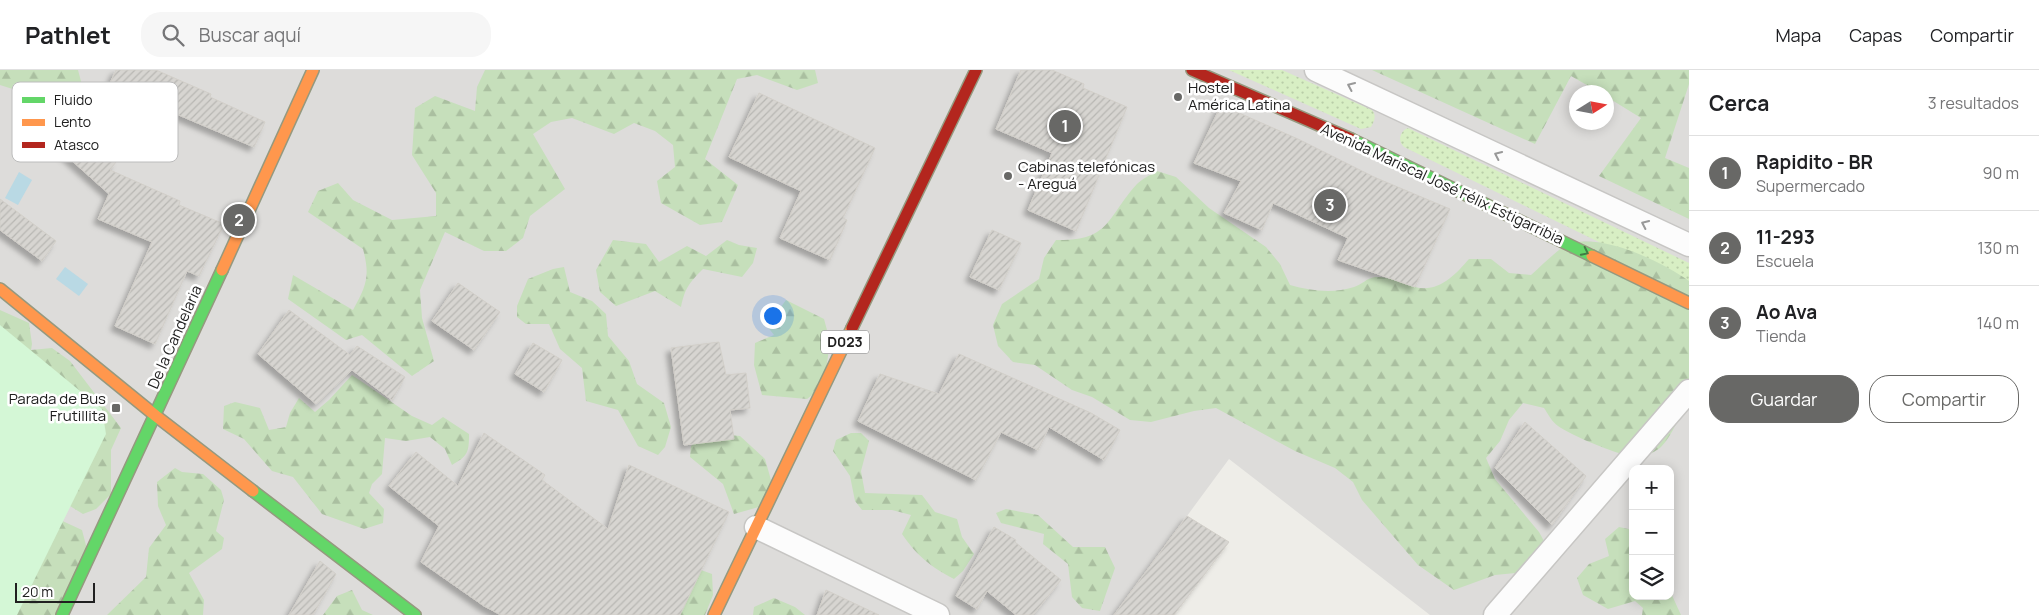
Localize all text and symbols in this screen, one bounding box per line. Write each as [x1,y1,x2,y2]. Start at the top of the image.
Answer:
search box [141,12,491,57]
text: Pathlet [25,18,111,51]
icon: search [159,21,187,49]
text: Buscar aquí [199,22,301,48]
text: Mapa [1775,23,1821,47]
text: Capas [1849,23,1902,47]
text: Compartir [1930,23,2014,47]
place label: Hostel América Latina [1188,77,1290,115]
one-way arrow [1347,81,1356,92]
legend [12,82,178,162]
north arrow [1569,85,1614,130]
text: Cerca [1709,89,1769,117]
text: Fluido [54,90,92,109]
marker: Hostel América Latina [1172,91,1184,103]
text: 3 resultados [1928,92,2019,114]
pin: 1 [1049,107,1081,145]
text: Lento [54,112,91,131]
street label: Avenida Mariscal José Félix Estigarribia [1317,118,1567,249]
text: Atasco [54,135,99,154]
text: Rapidito - BR [1756,149,1873,175]
one-way arrow [1494,150,1503,161]
place label: Cabinas telefónicas - Areguá [1018,156,1155,194]
text: 1 [1721,162,1729,184]
text: 90 m [1983,162,2019,184]
marker: Cabinas telefónicas - Areguá [1002,170,1014,182]
text: Supermercado [1756,175,1865,197]
pin: 3 [1314,186,1346,224]
pin: 2 [223,201,255,239]
one-way arrow [1641,220,1650,230]
text: 11-293 [1756,224,1815,250]
text: 2 [1720,237,1730,259]
text: 130 m [1977,237,2019,259]
one-way arrow [1580,246,1589,256]
text: Escuela [1756,250,1814,272]
street label: De la Candelaria [142,282,207,392]
text: Ao Ava [1756,299,1817,325]
your location [760,303,786,329]
text: 3 [1720,312,1730,334]
text: 140 m [1977,312,2019,334]
text: Tienda [1756,325,1806,347]
road number: D023 [821,330,869,354]
button: Guardar [1709,375,1859,423]
button: Compartir [1869,375,2019,423]
place label: Parada de Bus Frutillita [9,388,106,426]
marker: Parada de Bus Frutillita [110,402,122,414]
map controls [1629,465,1674,600]
button: + [1629,465,1674,510]
button: − [1629,510,1674,555]
button: layers [1629,555,1674,600]
scale bar [15,580,95,603]
text: 20 m [22,582,53,601]

